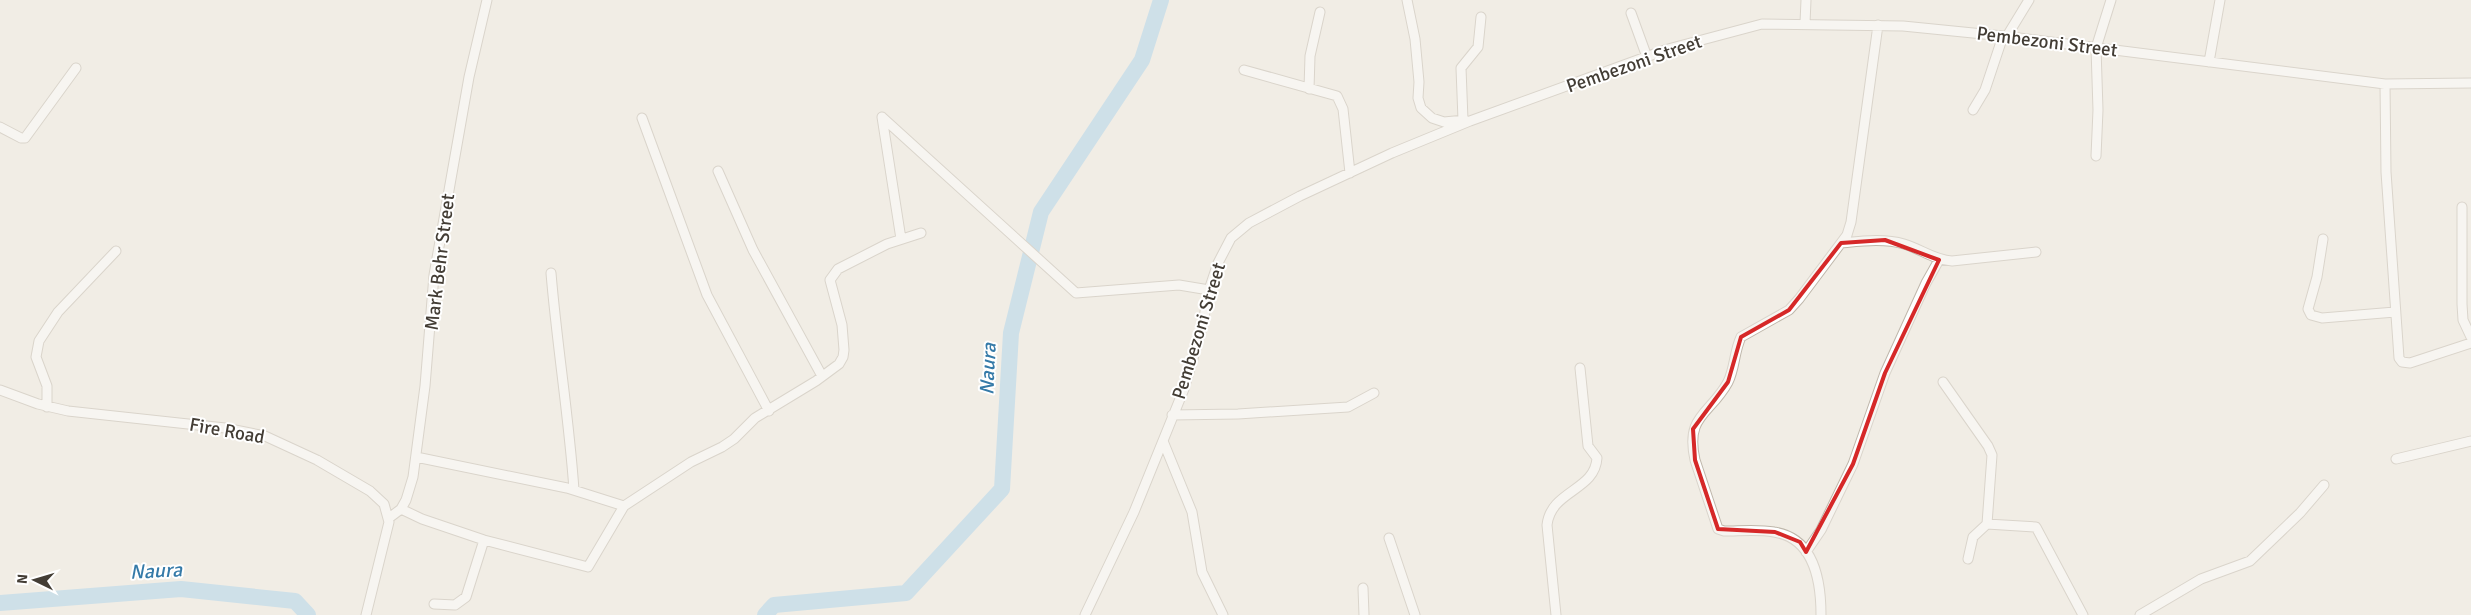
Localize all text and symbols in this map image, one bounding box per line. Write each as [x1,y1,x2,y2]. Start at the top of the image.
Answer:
street label: Pembezoni Street [1975,21,2119,63]
street label: Pembezoni Street [1563,29,1705,98]
street label: Mark Behr Street [420,192,460,332]
street label: Pembezoni Street [1167,259,1231,402]
water label: Naura [974,342,1002,396]
street label: Fire Road [187,413,267,449]
north arrow [10,555,60,605]
water label: Naura [129,557,183,585]
text: N [14,573,31,585]

